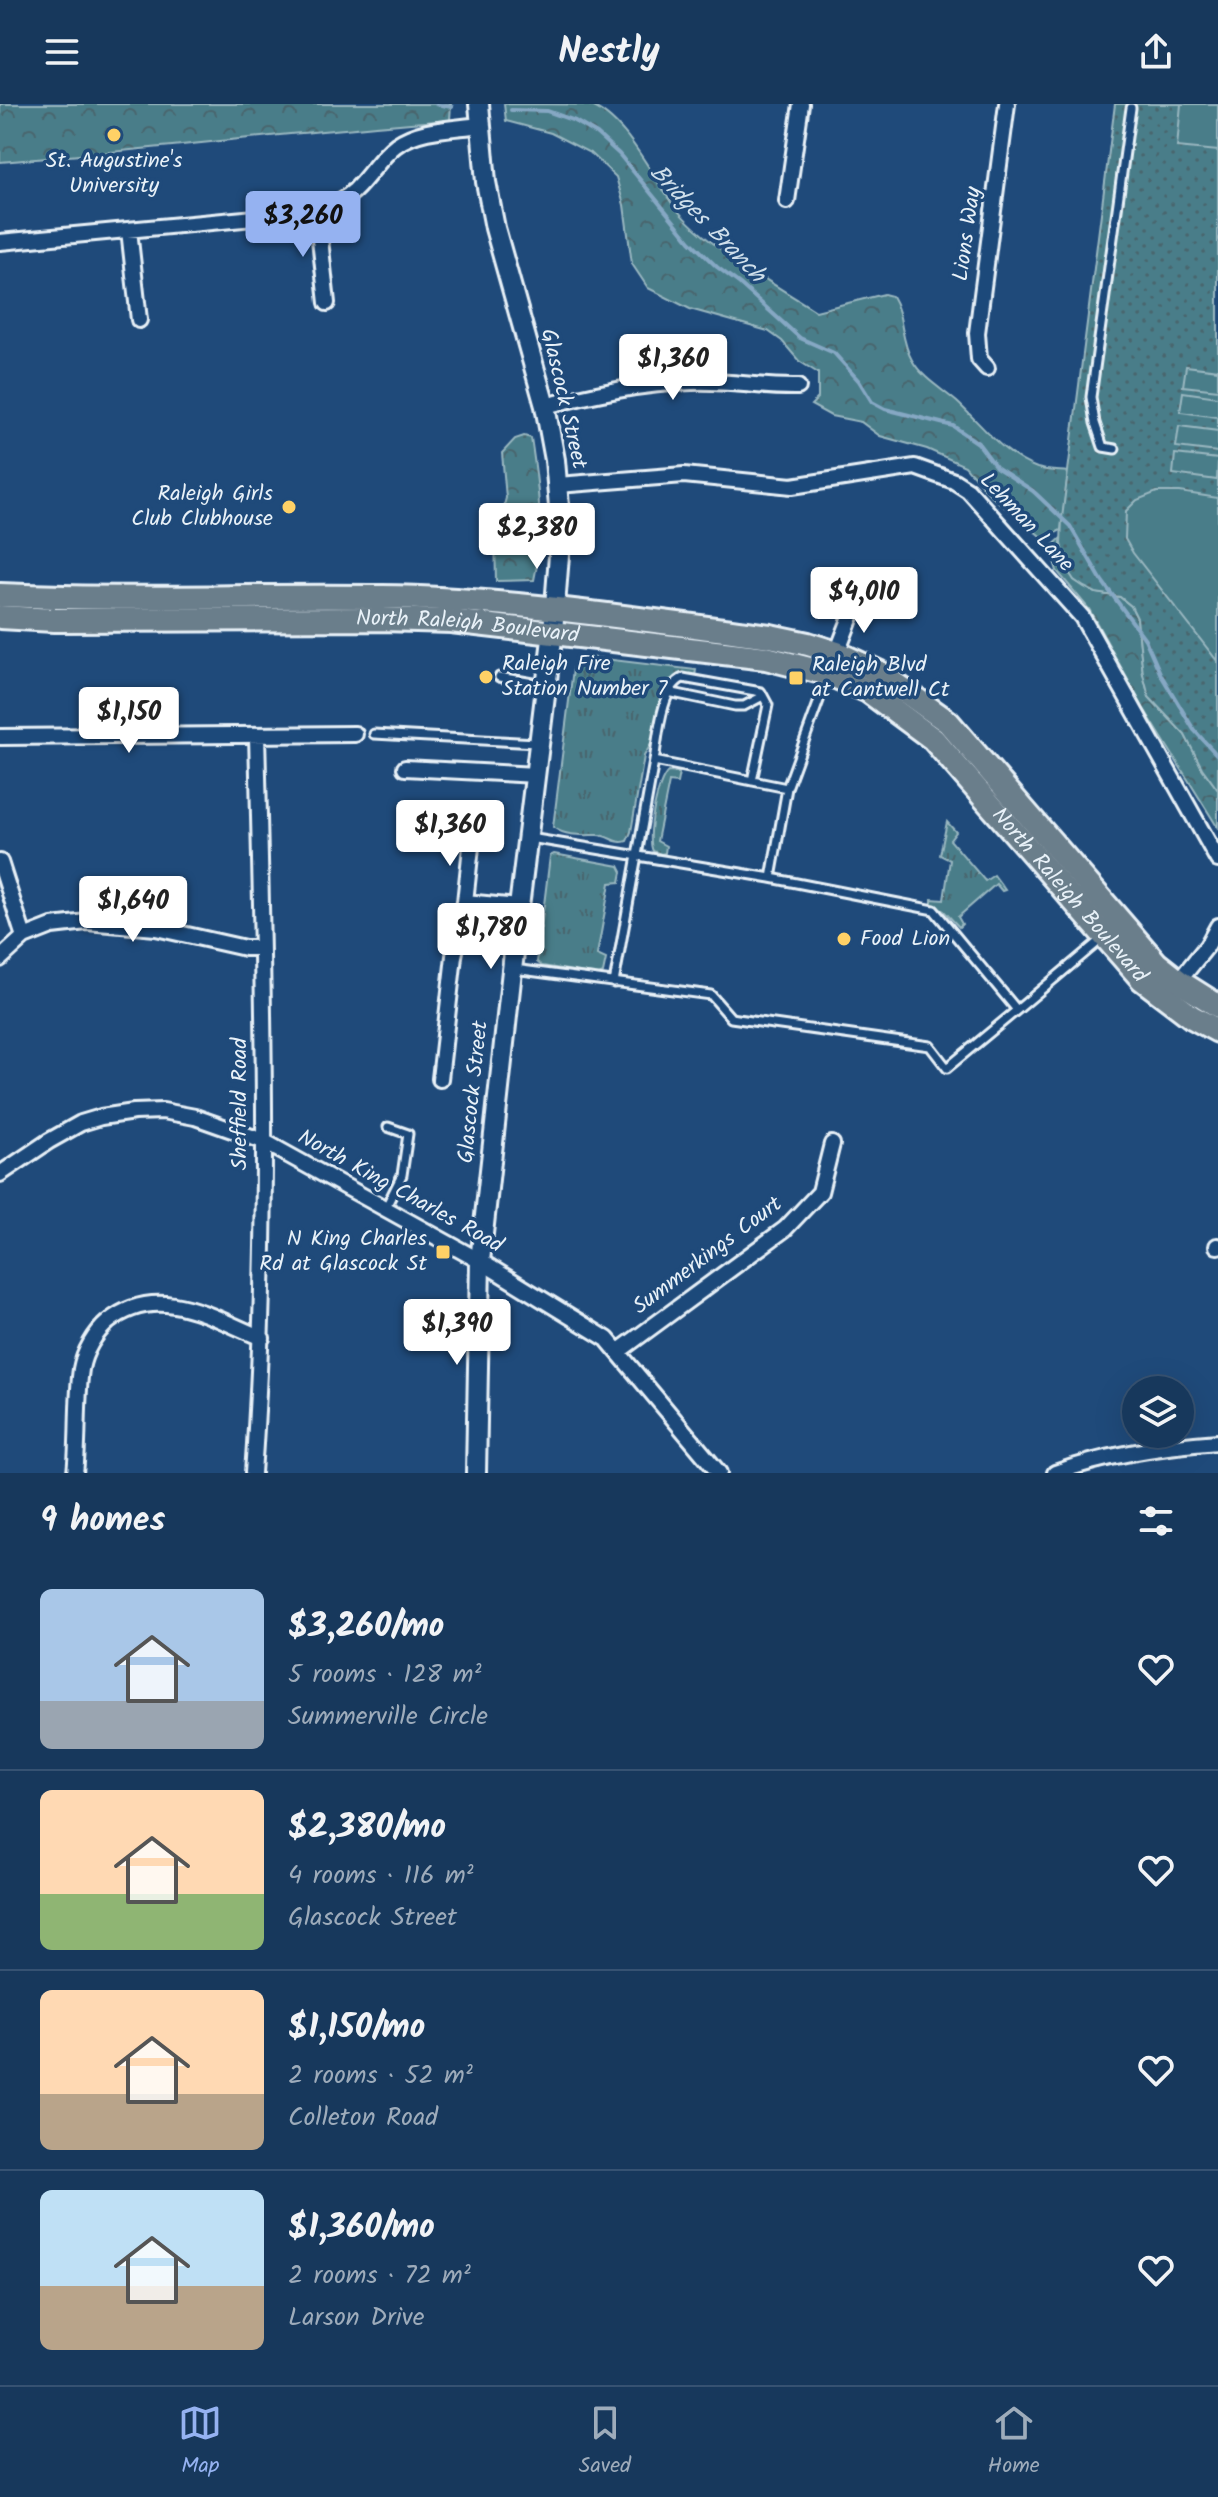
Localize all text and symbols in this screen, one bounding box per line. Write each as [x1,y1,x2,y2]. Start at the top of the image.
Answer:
text: Nestly [558,24,660,81]
icon: menu [40,30,84,74]
icon: share [1134,30,1178,74]
marker: St. Augustine's University [105,126,123,144]
place label: St. Augustine's University [46,144,183,204]
water label: Bridges Branch [640,155,776,294]
street label: Lions Way [944,184,992,283]
pin: $3,260 [238,191,368,259]
text: $3,260 [263,196,343,238]
street label: Glascock Street [530,325,596,473]
pin: $1,360 [608,334,738,402]
text: $1,360 [637,339,709,381]
street label: Lehman Lane [970,465,1082,581]
place label: Raleigh Girls Club Clubhouse [131,477,274,537]
marker: Raleigh Girls Club Clubhouse [280,498,298,516]
pin: $2,380 [472,503,602,571]
text: $2,380 [497,508,577,550]
pin: $4,010 [799,567,929,635]
text: $4,010 [829,572,899,614]
street label: North Raleigh Boulevard [356,601,582,654]
place label: Raleigh Fire Station Number 7 [502,647,668,707]
place label: Raleigh Blvd at Cantwell Ct [812,648,950,708]
marker: Raleigh Fire Station Number 7 [477,668,495,686]
marker: Raleigh Blvd at Cantwell Ct [787,669,805,687]
pin: $1,150 [64,687,194,755]
text: $1,150 [97,692,161,734]
street label: North Raleigh Boulevard [982,799,1157,992]
pin: $1,360 [385,800,515,868]
text: $1,360 [414,805,486,847]
pin: $1,640 [68,876,198,944]
text: $1,640 [97,881,169,923]
pin: $1,780 [426,903,556,971]
text: $1,780 [455,908,527,950]
place label: Food Lion [860,922,950,957]
marker: Food Lion [835,930,853,948]
street label: Glascock Street [449,1019,499,1165]
street label: Sheffield Road [223,1037,258,1170]
street label: North King Charles Road [291,1121,510,1264]
street label: Summerkings Court [626,1188,791,1324]
place label: N King Charles Rd at Glascock St [259,1222,428,1282]
marker: N King Charles Rd at Glascock St [434,1243,452,1261]
pin: $1,390 [392,1299,522,1367]
text: $1,390 [422,1304,492,1346]
map controls [1122,1376,1194,1448]
button: layers [1122,1376,1194,1448]
text: 9 homes [40,1494,165,1548]
icon: filters [1134,1499,1178,1543]
text: $3,260/mo [288,1600,444,1654]
icon: home [104,1621,200,1717]
icon: heart [1134,1647,1178,1691]
text: 5 rooms · 128 m² [288,1654,481,1696]
text: Summerville Circle [288,1696,488,1738]
text: $2,380/mo [288,1801,446,1855]
icon: home [104,1822,200,1918]
icon: heart [1134,1848,1178,1892]
text: 4 rooms · 116 m² [288,1855,474,1897]
text: Glascock Street [288,1897,457,1939]
text: $1,150/mo [288,2001,425,2055]
icon: home [104,2022,200,2118]
icon: heart [1134,2048,1178,2092]
text: 2 rooms · 52 m² [288,2055,473,2097]
text: Colleton Road [288,2097,438,2139]
text: $1,360/mo [288,2201,435,2255]
icon: home [104,2222,200,2318]
icon: heart [1134,2248,1178,2292]
text: 2 rooms · 72 m² [288,2255,471,2297]
text: Larson Drive [288,2297,424,2339]
tab: Map [178,2401,222,2484]
tab: Saved [579,2401,631,2484]
tab: Home [988,2401,1040,2484]

